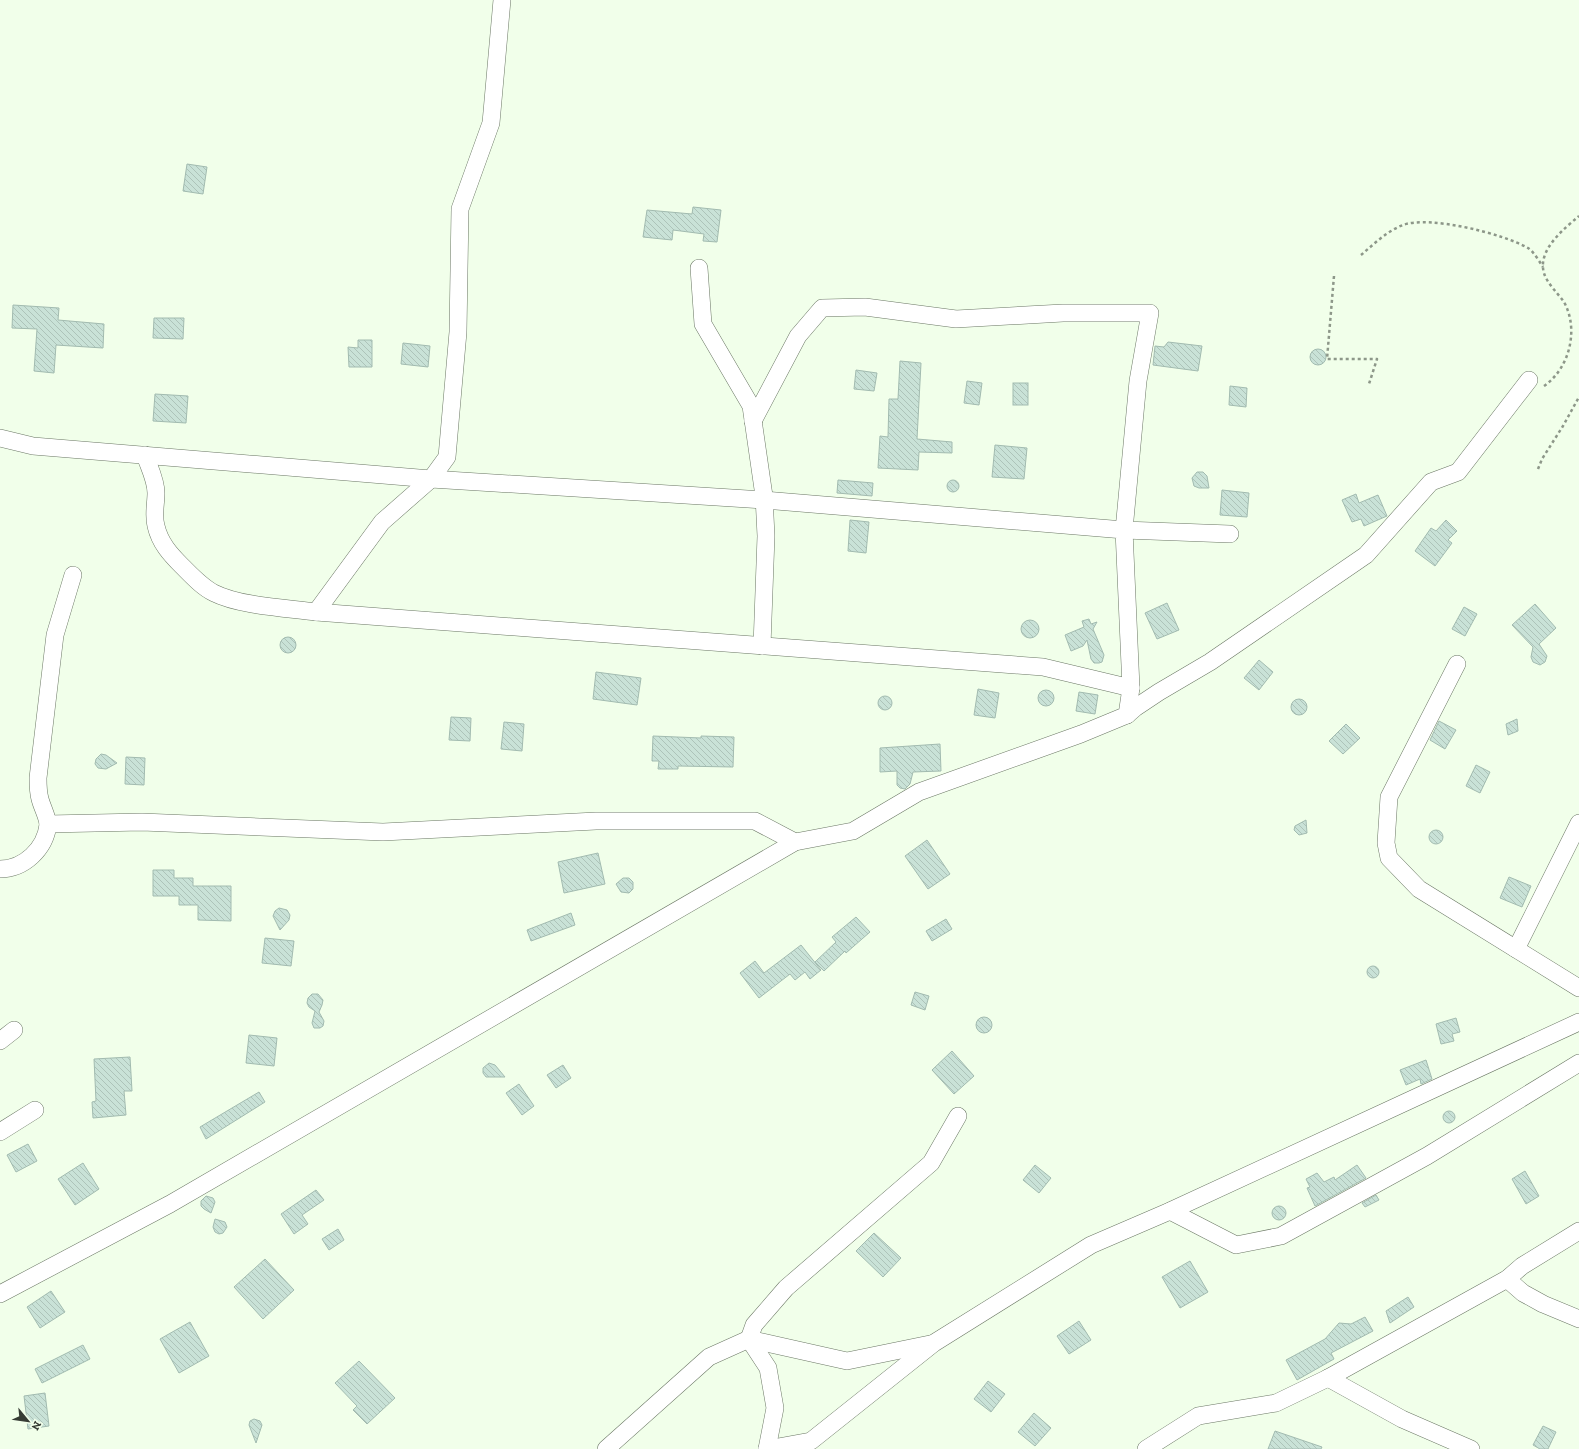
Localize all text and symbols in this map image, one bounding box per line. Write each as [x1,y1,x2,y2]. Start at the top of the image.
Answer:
north arrow [8,1401,48,1441]
text: N [28,1419,44,1433]

